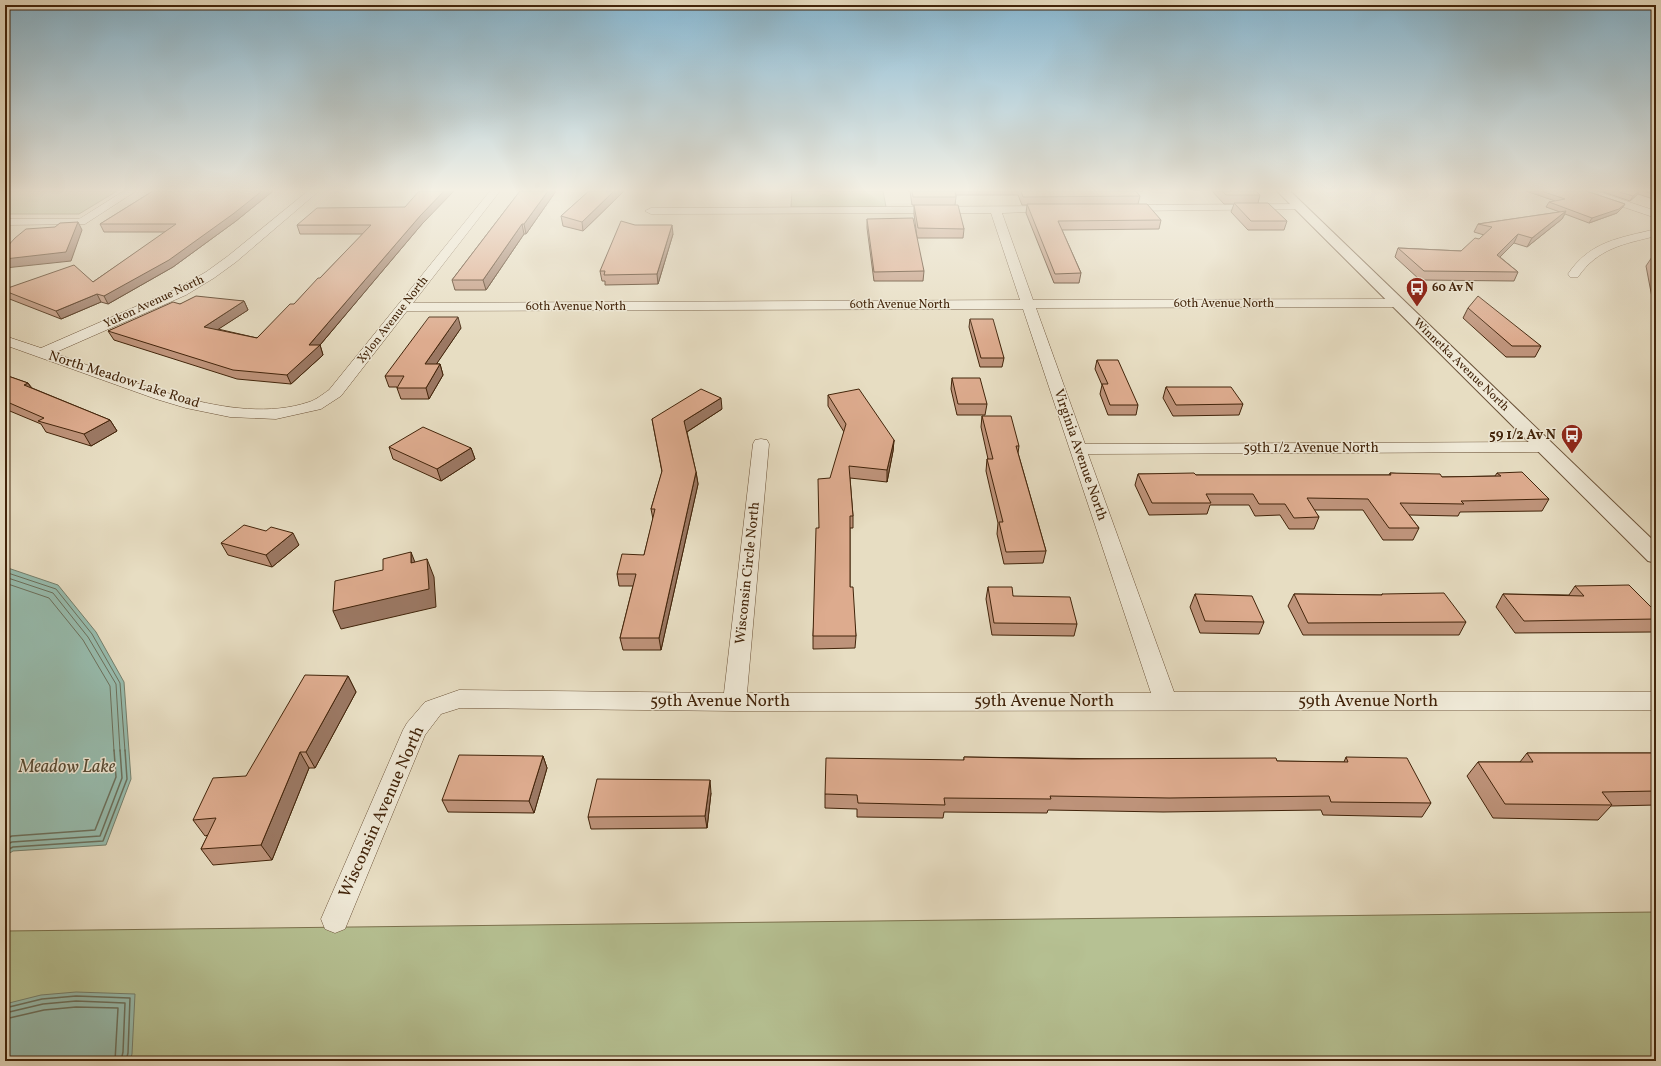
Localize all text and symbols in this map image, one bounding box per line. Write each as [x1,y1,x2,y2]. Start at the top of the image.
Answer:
street label: Yukon Avenue North [101,272,207,332]
street label: Xylon Avenue North [354,273,432,367]
bus stop icon: 60 Av N [1404,275,1430,308]
place label: 60 Av N [1432,280,1474,296]
street label: 60th Avenue North [1174,296,1274,312]
street label: 60th Avenue North [850,297,950,313]
street label: 60th Avenue North [526,299,626,315]
street label: Winnetka Avenue North [1409,315,1513,415]
street label: North Meadow Lake Road [46,347,202,413]
street label: Virginia Avenue North [1049,387,1111,523]
bus stop icon: 59 1/2 Av N [1559,422,1585,455]
place label: 59 1/2 Av N [1489,426,1556,445]
street label: 59th 1/2 Avenue North [1243,439,1379,458]
street label: Wisconsin Circle North [731,501,765,645]
street label: 59th Avenue North [650,690,790,713]
street label: 59th Avenue North [974,690,1114,713]
street label: 59th Avenue North [1298,690,1438,713]
street label: Wisconsin Avenue North [334,723,430,901]
water label: Meadow Lake [18,755,116,780]

